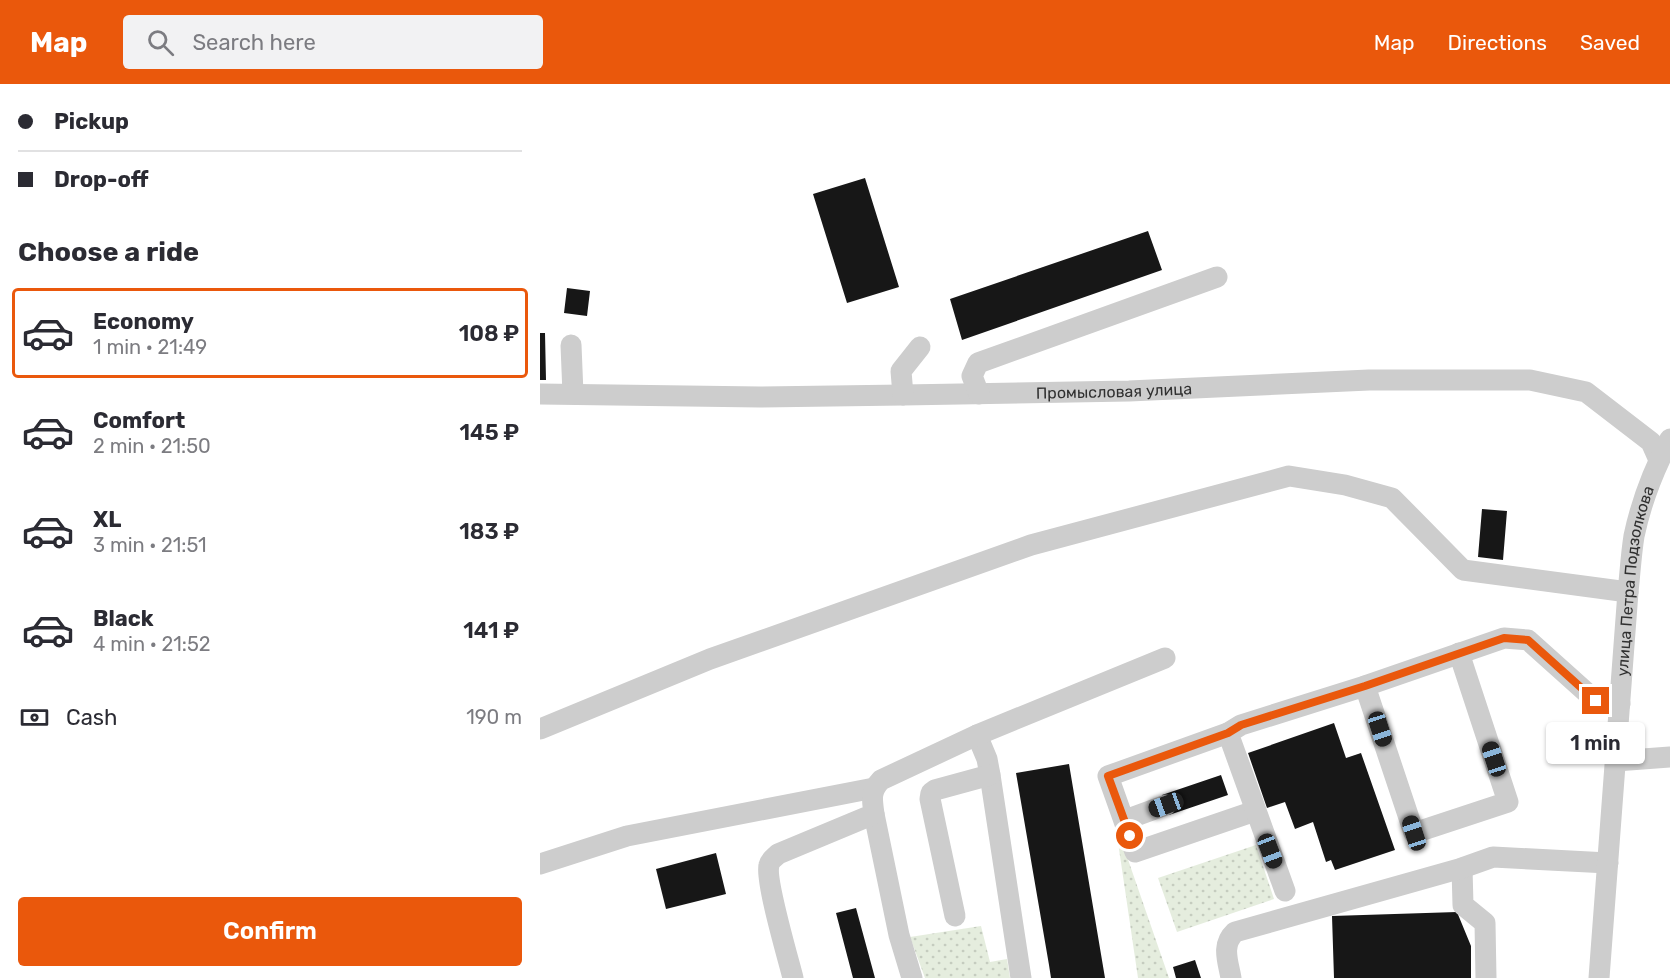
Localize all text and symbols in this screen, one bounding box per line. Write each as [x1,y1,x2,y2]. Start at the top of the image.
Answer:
search box [123,15,543,69]
text: Map [30,26,87,59]
icon: search [144,26,177,59]
text: Search here [192,29,316,56]
text: Map [1374,30,1415,55]
text: Directions [1448,30,1547,55]
text: Saved [1580,30,1640,55]
text: Pickup [54,108,129,135]
text: Drop-off [54,166,149,193]
text: Choose a ride [18,236,199,268]
icon: car [21,306,75,360]
text: Economy [93,308,194,335]
text: 108 ₽ [459,320,519,347]
text: 1 min · 21:49 [93,335,207,359]
street label: Промысловая улица [1036,379,1192,402]
icon: car [21,405,75,459]
text: Comfort [93,407,185,434]
text: 145 ₽ [459,419,519,446]
text: 2 min · 21:50 [93,434,211,458]
street label: улица Петра Подзолкова [1612,483,1658,677]
icon: car [21,504,75,558]
text: XL [93,506,121,533]
text: 183 ₽ [459,518,519,545]
text: 3 min · 21:51 [93,533,207,557]
icon: car [21,603,75,657]
text: Black [93,605,154,632]
text: 141 ₽ [463,617,519,644]
text: 4 min · 21:52 [93,632,211,656]
route end [1582,687,1609,714]
icon: cash [18,701,51,734]
text: Cash [66,704,117,731]
text: 190 m [466,705,522,729]
car [1366,709,1394,749]
callout: 1 min [1546,722,1646,764]
text: 1 min [1570,731,1621,755]
car [1480,739,1508,779]
car [1146,790,1186,820]
car [1400,813,1428,853]
route start [1116,822,1143,849]
car [1255,831,1285,871]
button: Confirm [18,897,522,966]

